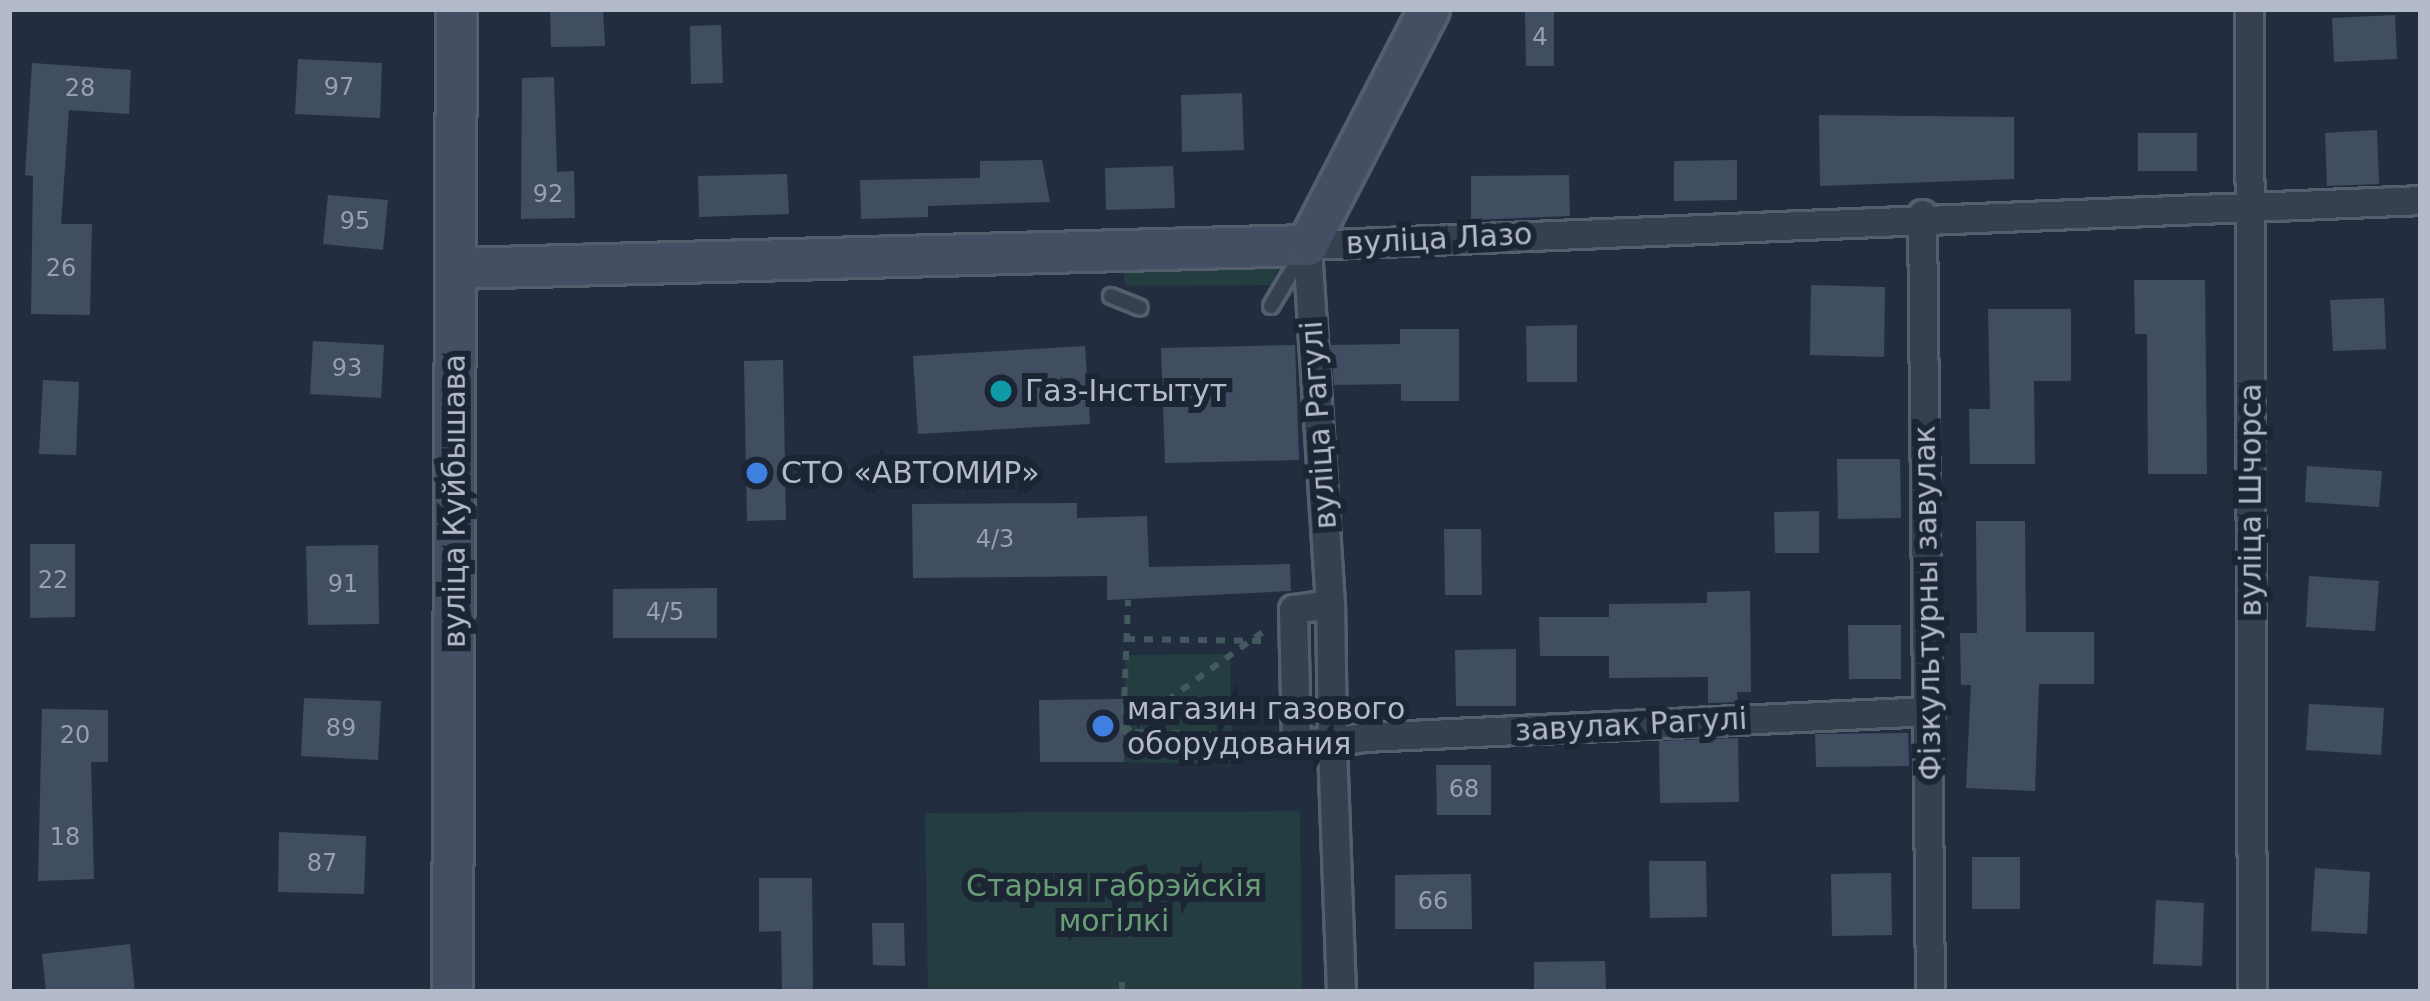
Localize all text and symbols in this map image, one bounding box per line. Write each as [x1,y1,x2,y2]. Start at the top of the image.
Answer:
house number: 4 [1532,24,1548,52]
house number: 97 [324,74,354,102]
house number: 28 [65,75,95,103]
house number: 92 [533,181,563,209]
house number: 95 [340,208,370,236]
street label: вуліца Лазо [1345,216,1533,262]
house number: 26 [46,255,76,283]
street label: вуліца Рагулі [1294,320,1344,530]
street label: вуліца Куйбышава [437,354,473,648]
house number: 93 [332,355,362,383]
place label: Газ-Інстытут [1025,373,1227,409]
marker: Газ-Інстытут [988,378,1014,404]
street label: вуліца Шчорса [2233,383,2269,617]
street label: Фізкультурны завулак [1907,425,1949,781]
place label: СТО «АВТОМИР» [781,455,1040,491]
marker: СТО «АВТОМИР» [744,460,770,486]
house number: 4/3 [976,526,1014,554]
house number: 22 [38,567,68,595]
house number: 91 [328,571,358,599]
house number: 4/5 [646,599,684,627]
place label: магазин газового оборудования [1127,691,1405,762]
street label: завулак Рагулі [1514,701,1748,749]
marker: магазин газового оборудования [1090,713,1116,739]
house number: 89 [326,715,356,743]
house number: 20 [60,722,90,750]
house number: 68 [1449,776,1479,804]
house number: 18 [50,824,80,852]
house number: 87 [307,850,337,878]
park label: Старыя габрэйскія могілкі [966,868,1262,938]
house number: 66 [1418,888,1448,916]

